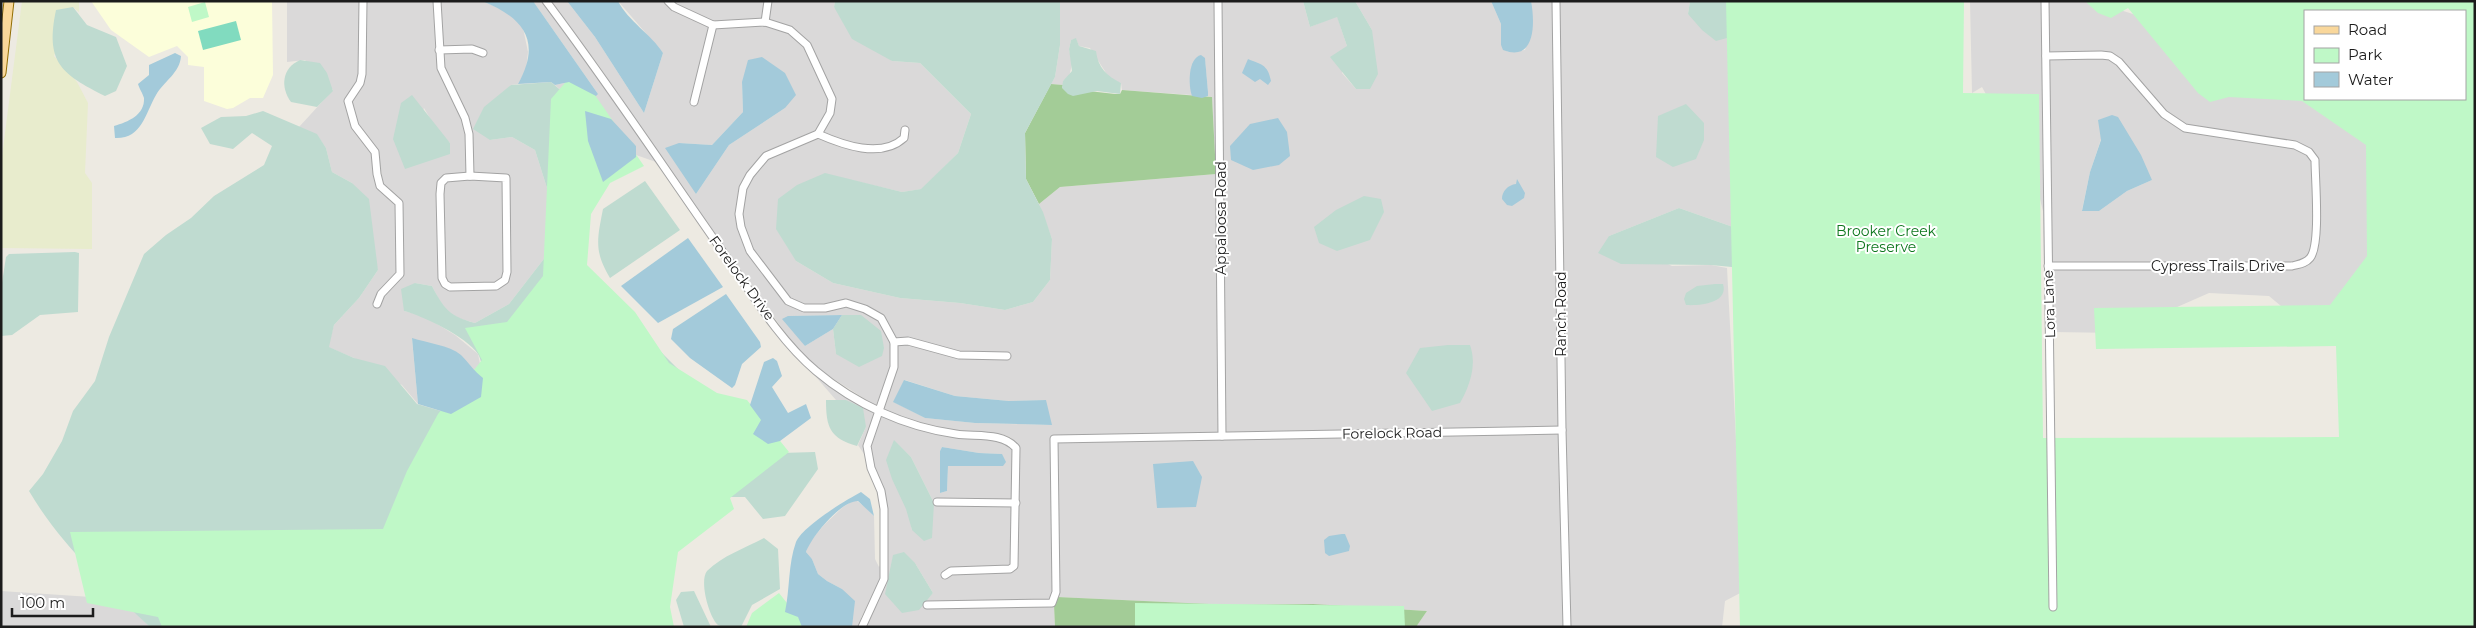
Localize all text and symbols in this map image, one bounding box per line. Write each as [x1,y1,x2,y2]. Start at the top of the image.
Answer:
legend [2304,10,2466,100]
text: Road [2348,20,2387,39]
text: Park [2348,45,2382,64]
text: Water [2348,70,2394,89]
street label: Appaloosa Road [1212,161,1230,275]
park label: Brooker Creek Preserve [1836,222,1937,256]
street label: Forelock Drive [705,232,779,324]
street label: Cypress Trails Drive [2151,257,2285,275]
street label: Lora Lane [2039,270,2059,338]
street label: Ranch Road [1552,271,1570,357]
street label: Forelock Road [1342,423,1442,443]
scale bar [12,586,94,618]
text: 100 m [20,593,65,612]

